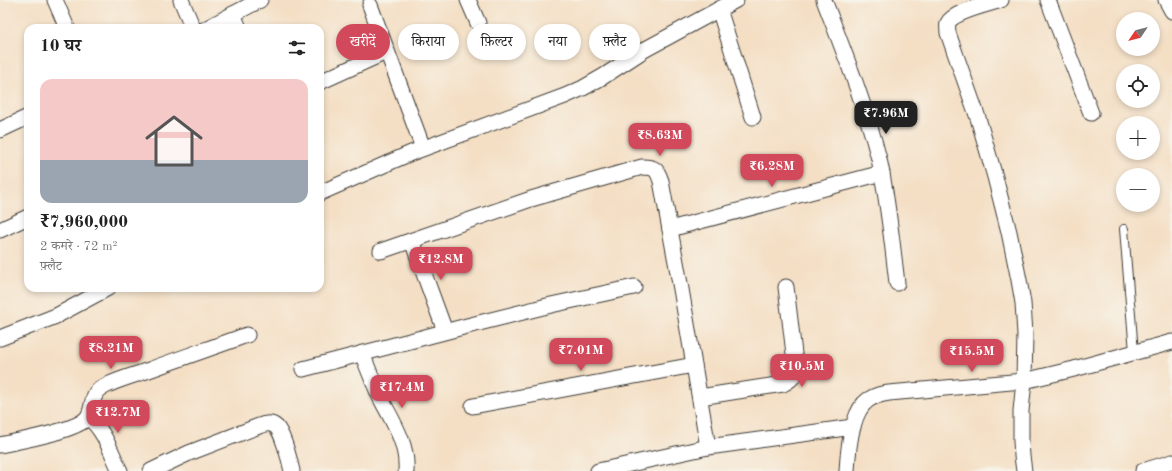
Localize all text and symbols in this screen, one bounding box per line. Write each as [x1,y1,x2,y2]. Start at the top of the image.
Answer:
north arrow [1116,12,1160,56]
map controls [1116,12,1160,212]
chip: खरीदें [336,24,390,60]
chip: किराया [398,24,459,60]
chip: फ़िल्टर [467,24,526,60]
chip: नया [534,24,581,60]
chip: फ़्लैट [589,24,640,60]
icon: filters [286,37,308,59]
text: 10 घर [40,38,81,55]
button: locate [1116,64,1160,108]
pin: ₹7.96M [853,101,919,135]
icon: home [138,105,210,177]
text: ₹7.96M [863,107,909,120]
button: + [1116,116,1160,160]
pin: ₹8.63M [627,123,693,157]
text: ₹8.63M [637,129,683,142]
pin: ₹6.28M [739,154,805,188]
text: ₹6.28M [749,160,795,173]
button: − [1116,168,1160,212]
text: ₹7,960,000 [40,214,128,231]
text: 2 कमरे · 72 m² [40,240,117,253]
pin: ₹12.8M [408,247,474,281]
text: ₹12.8M [418,253,464,266]
text: फ़्लैट [40,260,62,273]
pin: ₹8.21M [78,336,144,370]
pin: ₹7.01M [548,338,614,372]
pin: ₹15.5M [939,339,1005,373]
text: ₹8.21M [88,342,134,355]
text: ₹7.01M [558,344,604,357]
text: ₹15.5M [949,345,995,358]
pin: ₹10.5M [769,354,835,388]
text: ₹10.5M [779,360,825,373]
pin: ₹17.4M [369,375,435,409]
text: ₹17.4M [379,381,425,394]
pin: ₹12.7M [85,400,151,434]
text: ₹12.7M [95,406,141,419]

